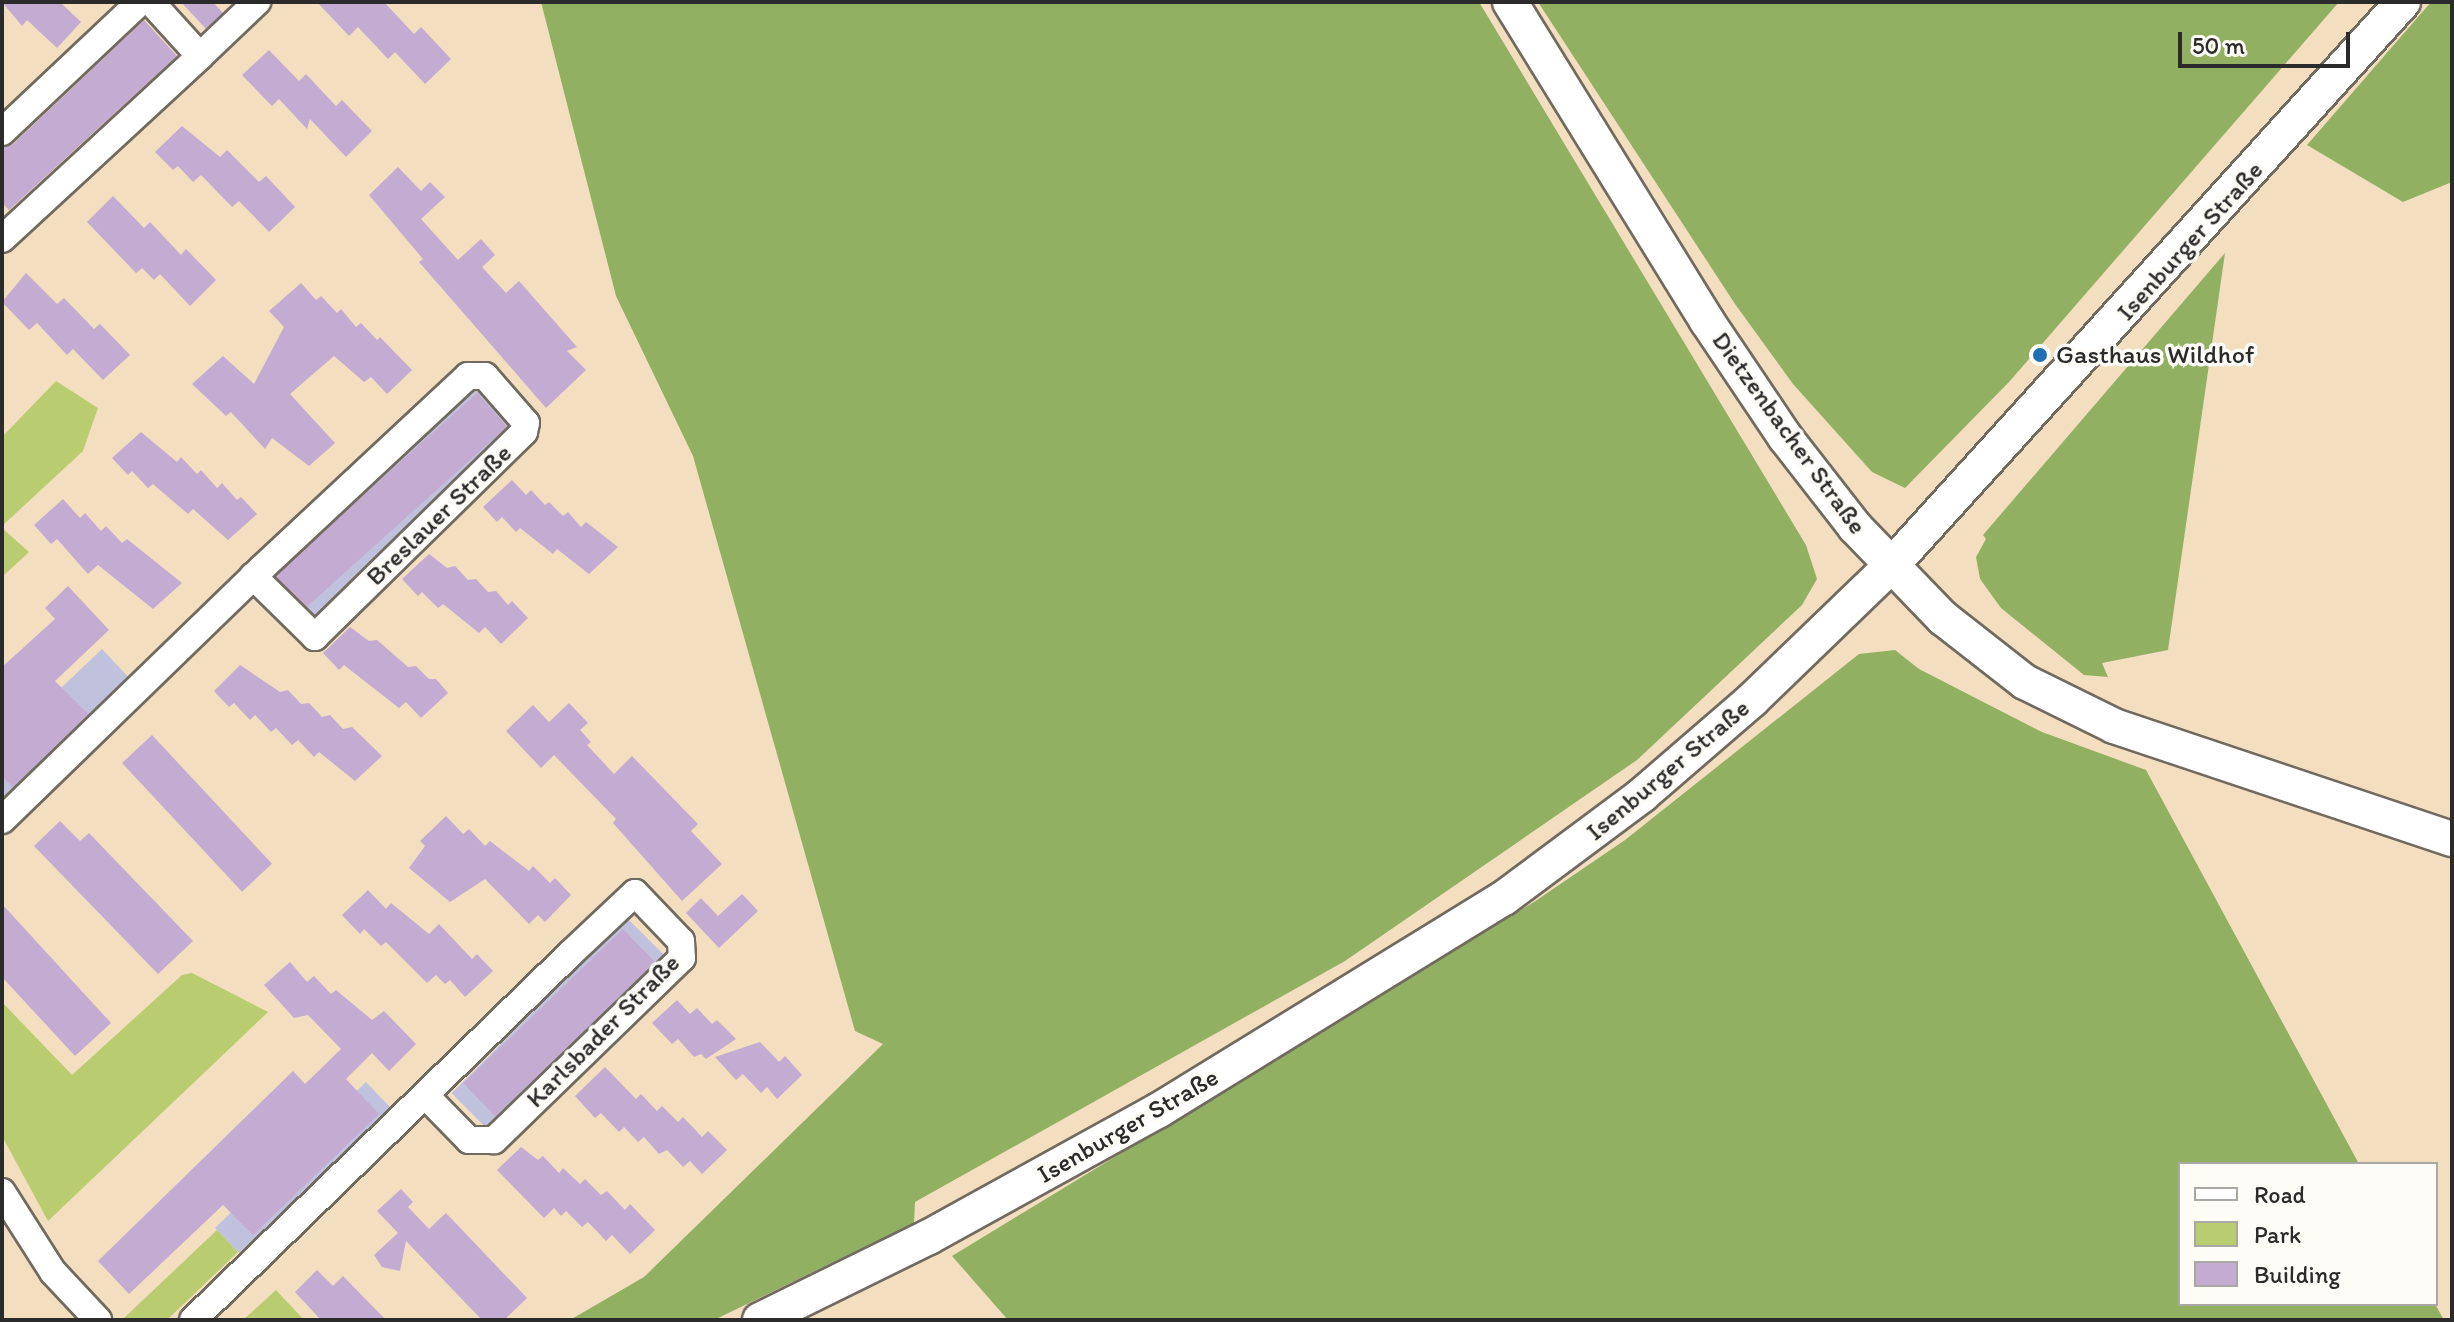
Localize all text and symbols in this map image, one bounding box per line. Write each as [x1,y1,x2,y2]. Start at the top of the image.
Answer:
scale bar [2182,16,2354,66]
text: 50 m [2192,31,2245,60]
street label: Isenburger Straße [2110,155,2270,327]
street label: Dietzenbacher Straße [1705,326,1873,540]
place label: Gasthaus Wildhof [2056,339,2254,371]
marker: Gasthaus Wildhof [2031,346,2049,364]
street label: Breslauer Straße [360,438,518,592]
street label: Isenburger Straße [1580,693,1756,847]
street label: Karlsbader Straße [520,948,686,1114]
street label: Isenburger Straße [1032,1062,1224,1190]
legend [2178,1162,2438,1306]
text: Road [2254,1180,2306,1209]
text: Park [2254,1220,2301,1249]
text: Building [2254,1260,2341,1289]

